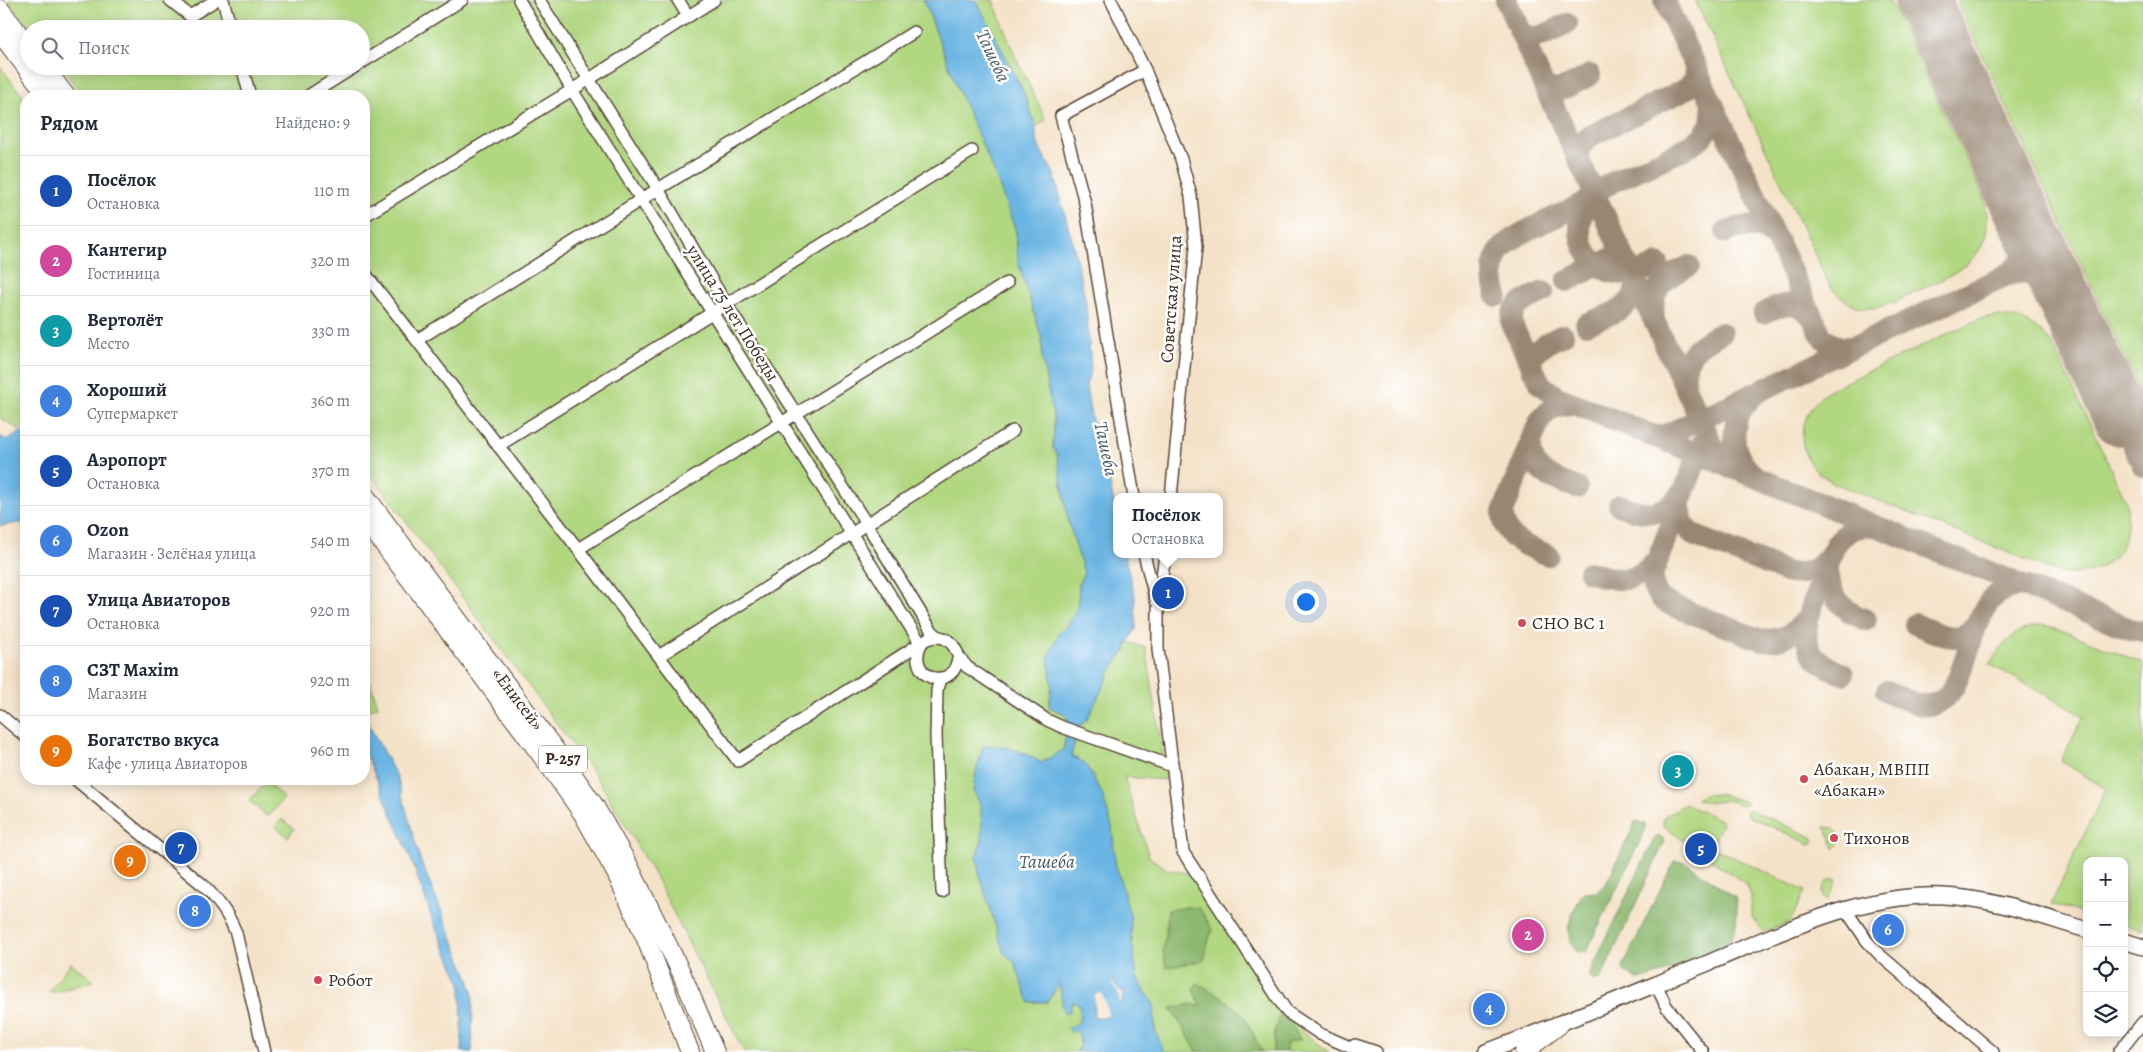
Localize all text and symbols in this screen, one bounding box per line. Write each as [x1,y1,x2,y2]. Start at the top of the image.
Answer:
search box [20,20,370,75]
water label: Ташеба [969,25,1017,87]
icon: search [38,34,66,62]
text: Поиск [78,35,130,61]
text: Рядом [40,109,98,137]
text: Найдено: 9 [275,112,350,134]
text: Посёлок [87,167,156,193]
text: 1 [53,180,59,202]
text: 110 m [314,180,350,202]
text: Остановка [87,193,160,215]
street label: Советская улица [1155,234,1187,364]
text: Кантегир [87,237,167,263]
street label: улица 75 лет Победы [681,239,785,386]
text: 2 [52,250,60,272]
text: 320 m [311,250,350,272]
text: Гостиница [87,263,160,285]
text: Вертолёт [87,307,163,333]
text: 3 [53,320,59,342]
text: 330 m [312,320,350,342]
text: Место [87,333,130,355]
text: Хороший [87,377,167,403]
text: 4 [52,390,60,412]
text: 360 m [311,390,350,412]
text: Супермаркет [87,403,178,425]
water label: Ташеба [1087,419,1125,479]
text: Аэропорт [87,447,167,473]
text: 5 [53,460,59,482]
text: 370 m [312,460,350,482]
text: Остановка [87,473,160,495]
popup [1113,493,1223,558]
text: Посёлок [1132,502,1201,528]
text: Ozon [87,517,129,543]
text: Остановка [1132,528,1204,550]
text: 6 [52,530,60,552]
text: 540 m [311,530,350,552]
text: Магазин · Зелёная улица [87,543,256,565]
pin: 1 [1152,574,1184,612]
text: Улица Авиаторов [87,587,230,613]
your location [1293,589,1319,615]
text: 7 [53,600,59,622]
text: 920 m [310,600,350,622]
place label: СНО ВС 1 [1532,611,1605,635]
text: Остановка [87,613,160,635]
marker: СНО ВС 1 [1516,617,1528,629]
text: СЗТ Maxim [87,657,179,683]
street label: «Енисей» [487,663,550,736]
text: 8 [52,670,60,692]
text: 920 m [310,670,350,692]
text: Магазин [87,683,147,705]
text: Богатство вкуса [87,727,219,753]
text: 9 [52,740,60,762]
text: 960 m [310,740,350,762]
road number: Р-257 [539,746,587,772]
pin: 3 [1662,752,1694,790]
text: Кафе · улица Авиаторов [87,753,248,775]
place label: Абакан, МВПП «Абакан» [1813,757,1930,802]
marker: Абакан, МВПП «Абакан» [1798,773,1810,785]
place label: Тихонов [1844,826,1910,850]
pin: 7 [165,829,197,867]
pin: 5 [1685,830,1717,868]
marker: Тихонов [1828,832,1840,844]
pin: 9 [114,842,146,880]
water label: Ташеба [1019,849,1075,875]
map controls [2083,857,2128,1037]
button: + [2083,857,2128,902]
pin: 8 [179,892,211,930]
button: − [2083,902,2128,947]
pin: 6 [1872,911,1904,949]
pin: 2 [1512,916,1544,954]
button: locate [2083,947,2128,992]
place label: Робот [328,968,373,992]
marker: Робот [312,974,324,986]
pin: 4 [1473,990,1505,1028]
button: layers [2083,992,2128,1037]

